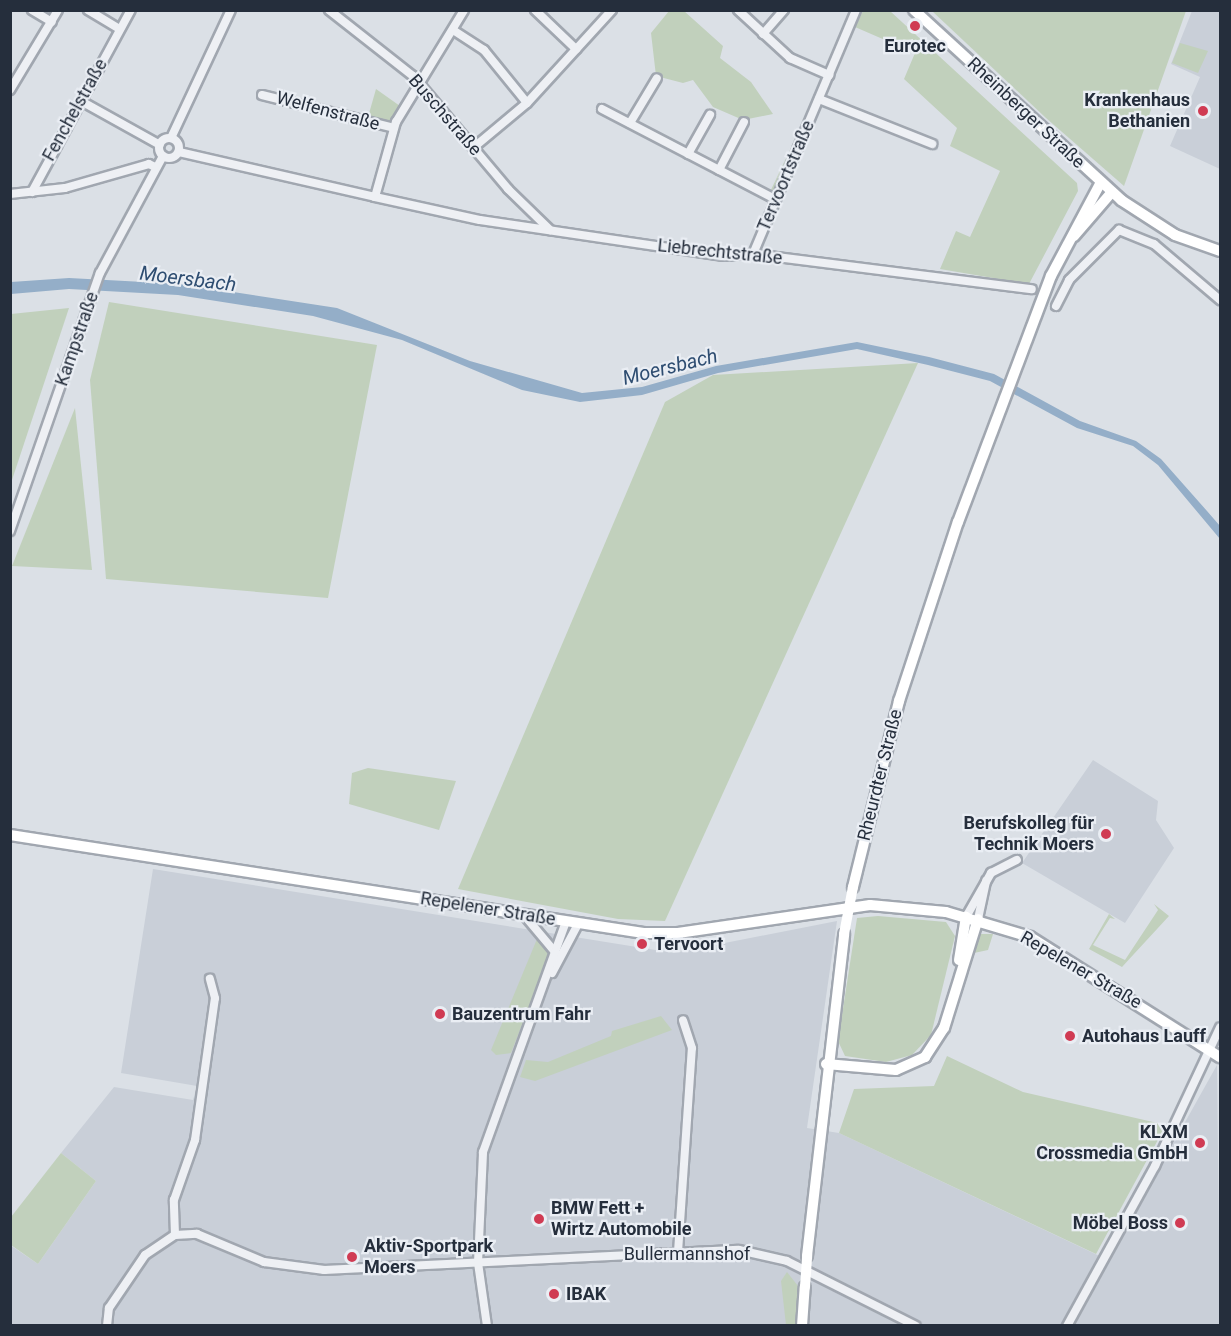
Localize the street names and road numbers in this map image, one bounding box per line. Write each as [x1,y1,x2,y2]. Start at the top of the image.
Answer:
street label: Rheinberger Straße [963,53,1089,173]
street label: Fenchelstraße [38,55,112,165]
street label: Buschstraße [404,70,486,160]
street label: Welfenstraße [274,87,382,135]
street label: Tervoortstraße [753,117,819,235]
street label: Liebrechtstraße [657,235,783,269]
street label: Kampstraße [51,289,103,389]
street label: Rheurdter Straße [853,707,907,843]
street label: Repelener Straße [419,888,557,930]
street label: Repelener Straße [1016,926,1146,1014]
street label: Bullermannshof [624,1243,750,1265]

